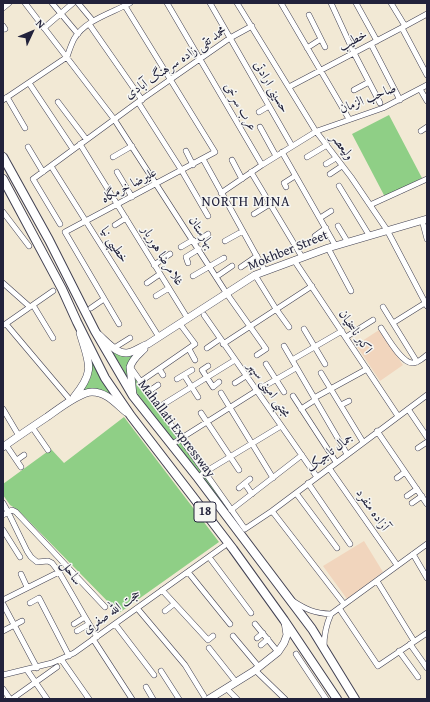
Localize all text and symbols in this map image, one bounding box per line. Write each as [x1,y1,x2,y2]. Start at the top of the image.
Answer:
north arrow [12,12,52,52]
text: N [32,15,49,32]
street label: محمد تقی زاده سرهنگ آبادی [122,23,230,103]
street label: خطیب [336,27,370,55]
street label: حسینی ارادتی [250,58,292,116]
street label: عرب سرخی [220,80,260,134]
street label: صاحب الزمان [337,81,399,117]
street label: ولیعصر [327,131,357,163]
street label: علیرضا خرمگاه [99,165,159,207]
district label: NORTH MINA [201,194,291,210]
street label: بهارستان [185,214,217,252]
street label: غلامرضا هوریار [138,223,186,289]
street label: خطیبی نیا [97,224,131,266]
street label: Mokhber Street [246,228,330,274]
street label: اکبر ناسخیان [335,307,375,357]
street label: مجتبی امینی سپهر [244,359,294,421]
street label: Mahallati Expressway [134,377,218,481]
street label: جمال تاجیک [303,430,357,476]
street label: آزاده منفرد [352,486,392,534]
road number: 18 [194,502,216,522]
street label: ساحل [57,558,85,588]
street label: حجت الله صفری [80,586,144,638]

